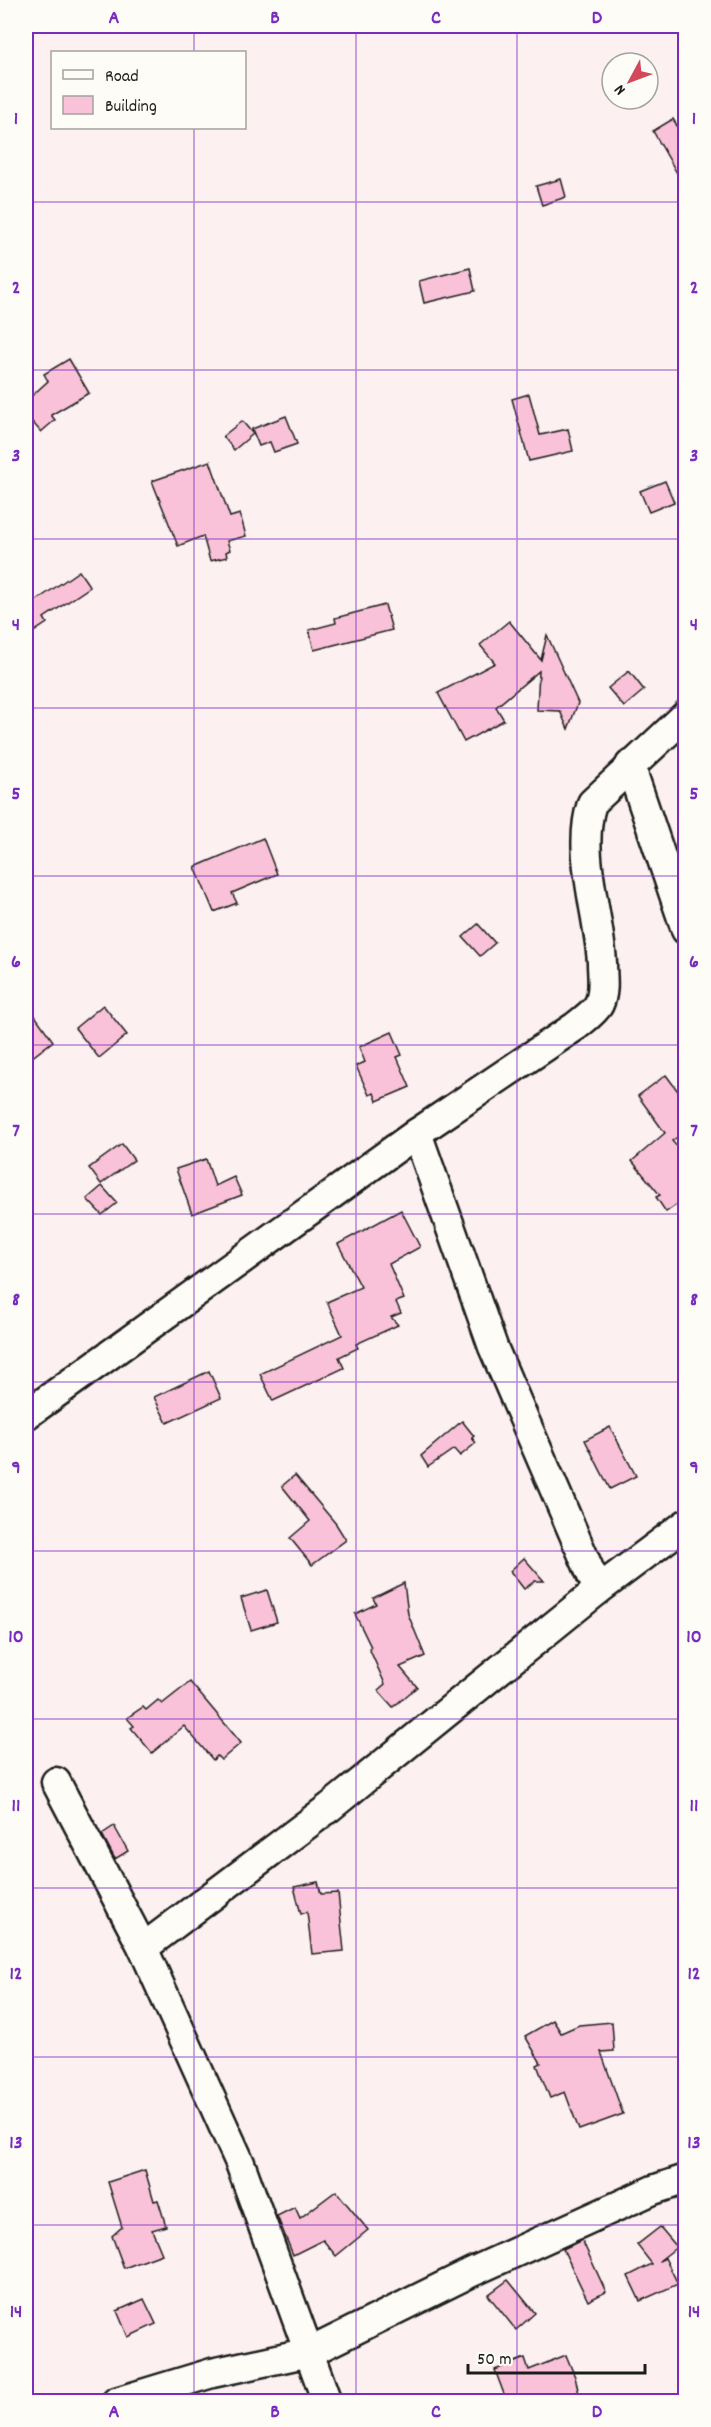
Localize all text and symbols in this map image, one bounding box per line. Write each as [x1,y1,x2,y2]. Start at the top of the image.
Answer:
text: A [109,5,120,33]
text: B [270,5,280,33]
text: C [431,5,441,33]
text: D [592,5,603,33]
legend [51,51,246,129]
north arrow [600,51,660,111]
text: Road [105,65,139,90]
text: N [609,79,632,100]
text: Building [105,95,157,120]
text: 1 [14,106,18,134]
text: 1 [692,106,696,134]
text: 2 [12,275,20,303]
text: 2 [690,275,698,303]
text: 3 [12,443,20,471]
text: 3 [690,443,698,471]
text: 4 [12,612,20,640]
text: 4 [690,612,698,640]
text: 5 [11,781,21,809]
text: 5 [689,781,699,809]
text: 6 [11,949,21,977]
text: 6 [689,949,699,977]
text: 7 [12,1118,20,1146]
text: 7 [690,1118,698,1146]
text: 8 [12,1287,20,1315]
text: 8 [690,1287,698,1315]
text: 9 [11,1455,21,1483]
text: 9 [689,1455,699,1483]
text: 10 [8,1624,24,1652]
text: 10 [686,1624,702,1652]
text: 11 [12,1793,20,1821]
text: 11 [690,1793,698,1821]
text: 12 [9,1961,23,1989]
text: 12 [687,1961,701,1989]
text: 13 [9,2130,23,2158]
text: 13 [687,2130,701,2158]
text: 14 [10,2299,22,2327]
text: 14 [688,2299,700,2327]
scale bar [468,2337,645,2375]
text: 50 m [477,2348,512,2373]
text: A [109,2399,120,2427]
text: B [270,2399,280,2427]
text: C [431,2399,441,2427]
text: D [592,2399,603,2427]

